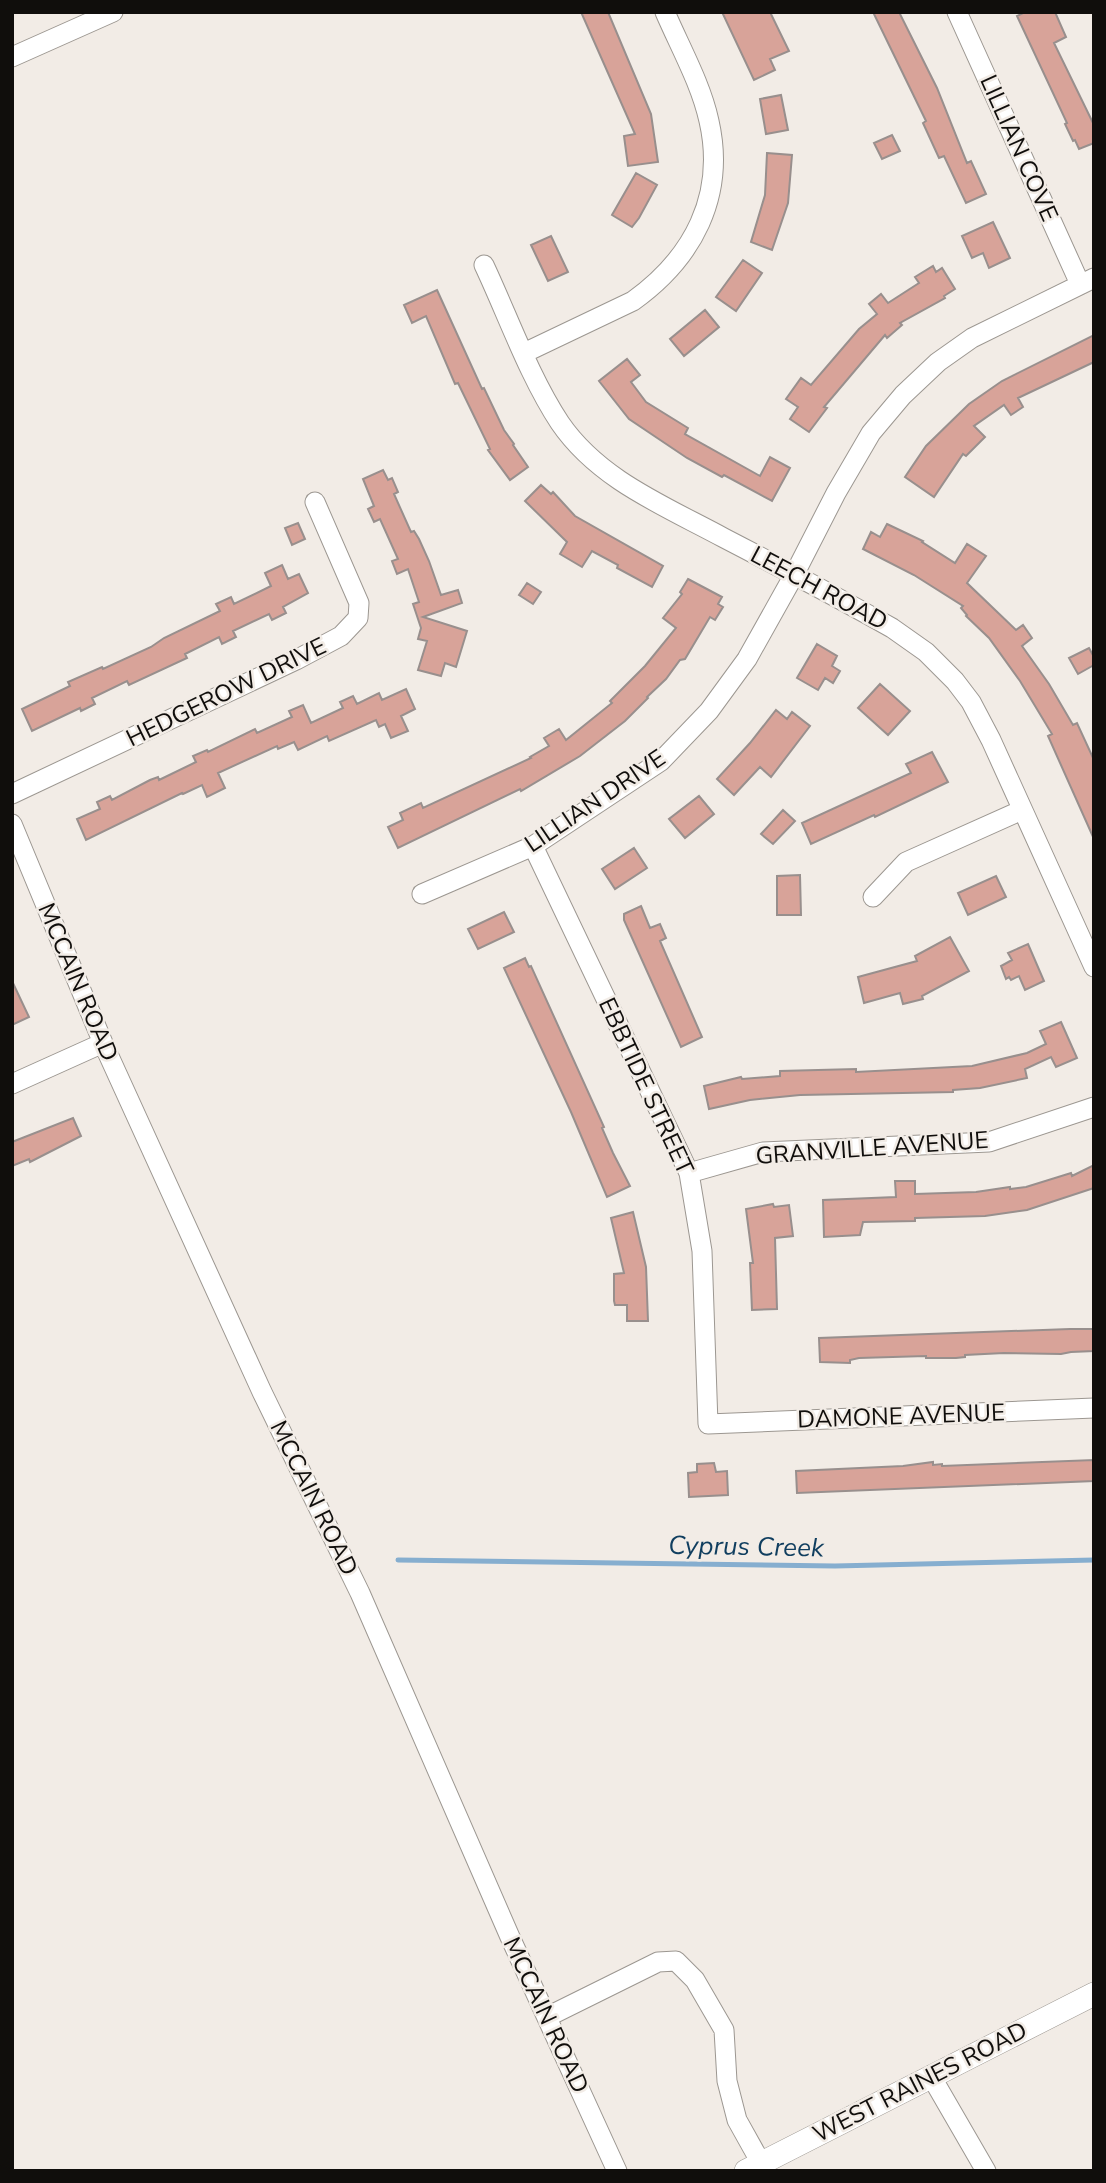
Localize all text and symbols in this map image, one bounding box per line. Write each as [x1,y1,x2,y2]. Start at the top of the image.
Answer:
street label: LILLIAN COVE [972,70,1066,226]
street label: LEECH ROAD [745,538,893,638]
street label: HEDGEROW DRIVE [121,630,331,754]
street label: LILLIAN DRIVE [518,742,672,860]
street label: MCCAIN ROAD [30,898,126,1066]
street label: EBBTIDE STREET [591,992,701,1180]
street label: GRANVILLE AVENUE [755,1124,989,1172]
street label: DAMONE AVENUE [797,1396,1005,1436]
street label: MCCAIN ROAD [263,1415,365,1581]
water label: Cyprus Creek [668,1528,825,1565]
street label: MCCAIN ROAD [496,1932,596,2098]
street label: WEST RAINES ROAD [807,2014,1033,2150]

